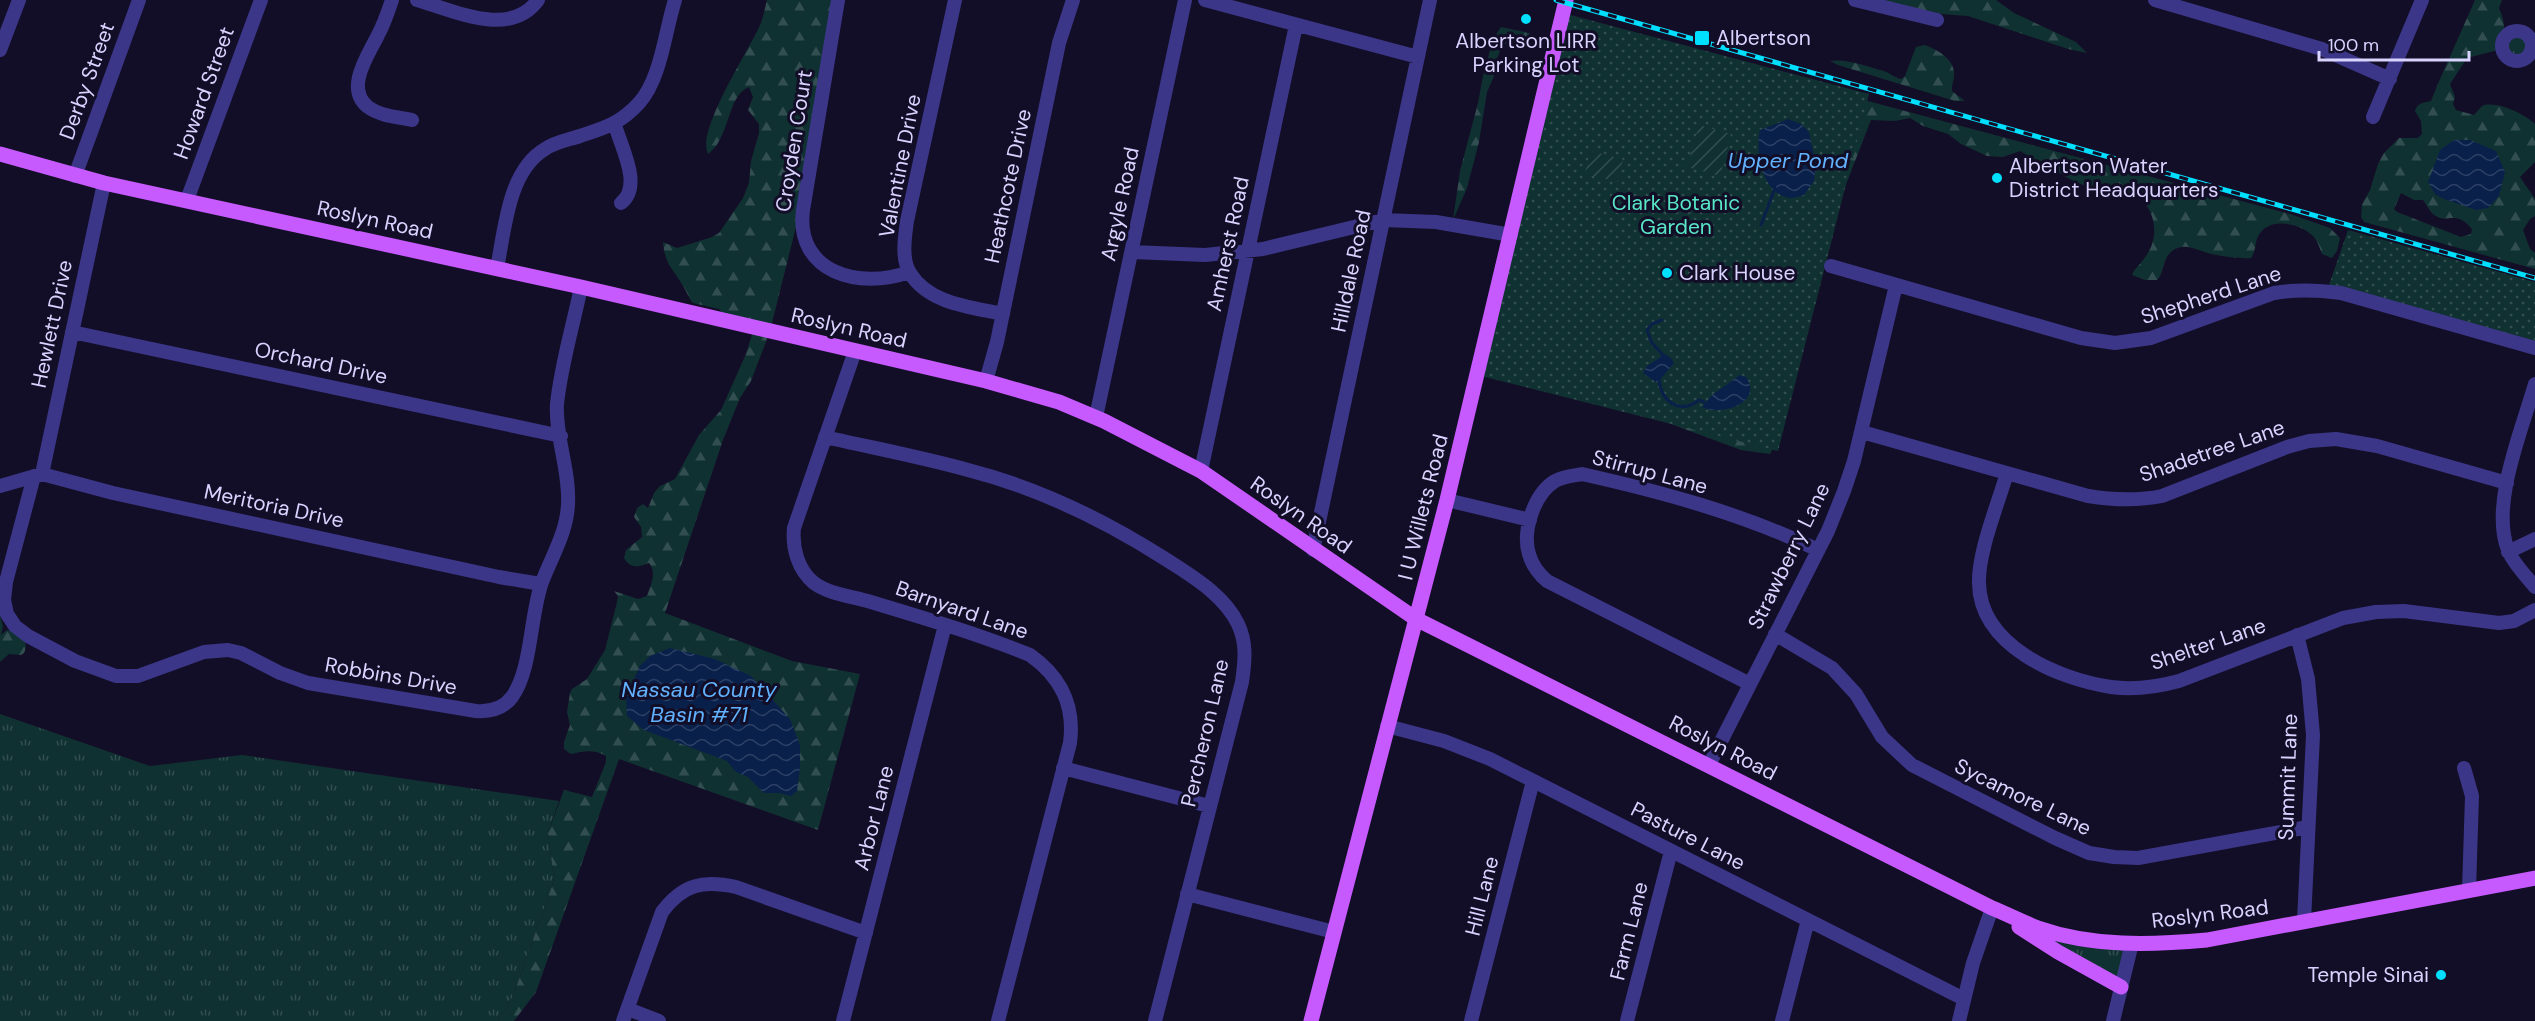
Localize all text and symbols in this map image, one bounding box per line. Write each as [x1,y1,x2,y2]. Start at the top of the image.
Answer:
marker: Albertson LIRR Parking Lot [1519,12,1533,26]
street label: Derby Street [53,18,121,144]
street label: Howard Street [167,23,241,163]
place label: Albertson [1716,24,1811,52]
scale bar [2319,24,2469,62]
place label: Albertson LIRR Parking Lot [1455,27,1597,79]
marker: Albertson [1693,29,1711,47]
text: 100 m [2328,33,2379,57]
street label: Croyden Court [769,68,819,214]
street label: Valentine Drive [872,92,928,240]
street label: Heathcote Drive [978,106,1038,266]
street label: Argyle Road [1094,144,1146,264]
water label: Upper Pond [1728,146,1849,175]
place label: Albertson Water District Headquarters [2009,152,2219,204]
marker: Albertson Water District Headquarters [1990,171,2004,185]
street label: Amherst Road [1200,174,1256,314]
park label: Clark Botanic Garden [1612,189,1740,241]
street label: Roslyn Road [315,194,435,246]
street label: Hilldale Road [1324,207,1378,335]
street label: Hewlett Drive [25,258,79,390]
place label: Clark House [1679,259,1795,287]
street label: Shepherd Lane [2137,259,2285,331]
marker: Clark House [1660,266,1674,280]
street label: Roslyn Road [788,301,910,355]
street label: Orchard Drive [252,335,390,391]
street label: Shadetree Lane [2136,413,2288,489]
street label: I U Willets Road [1391,431,1455,583]
street label: Stirrup Lane [1589,443,1711,501]
street label: Roslyn Road [1245,470,1357,560]
street label: Meritoria Drive [201,478,347,535]
street label: Strawberry Lane [1741,478,1837,634]
street label: Barnyard Lane [892,574,1032,646]
street label: Shelter Lane [2146,611,2270,677]
street label: Robbins Drive [323,651,459,701]
street label: Percheron Lane [1174,656,1236,810]
water label: Nassau County Basin #71 [621,675,778,729]
street label: Roslyn Road [1664,709,1782,787]
street label: Summit Lane [2272,713,2304,841]
street label: Sycamore Lane [1950,752,2096,842]
street label: Arbor Lane [847,763,901,873]
street label: Pasture Lane [1626,795,1750,877]
street label: Hill Lane [1459,853,1505,939]
street label: Farm Lane [1603,879,1655,983]
street label: Roslyn Road [2150,893,2270,935]
place label: Temple Sinai [2307,961,2429,989]
marker: Temple Sinai [2434,968,2448,982]

